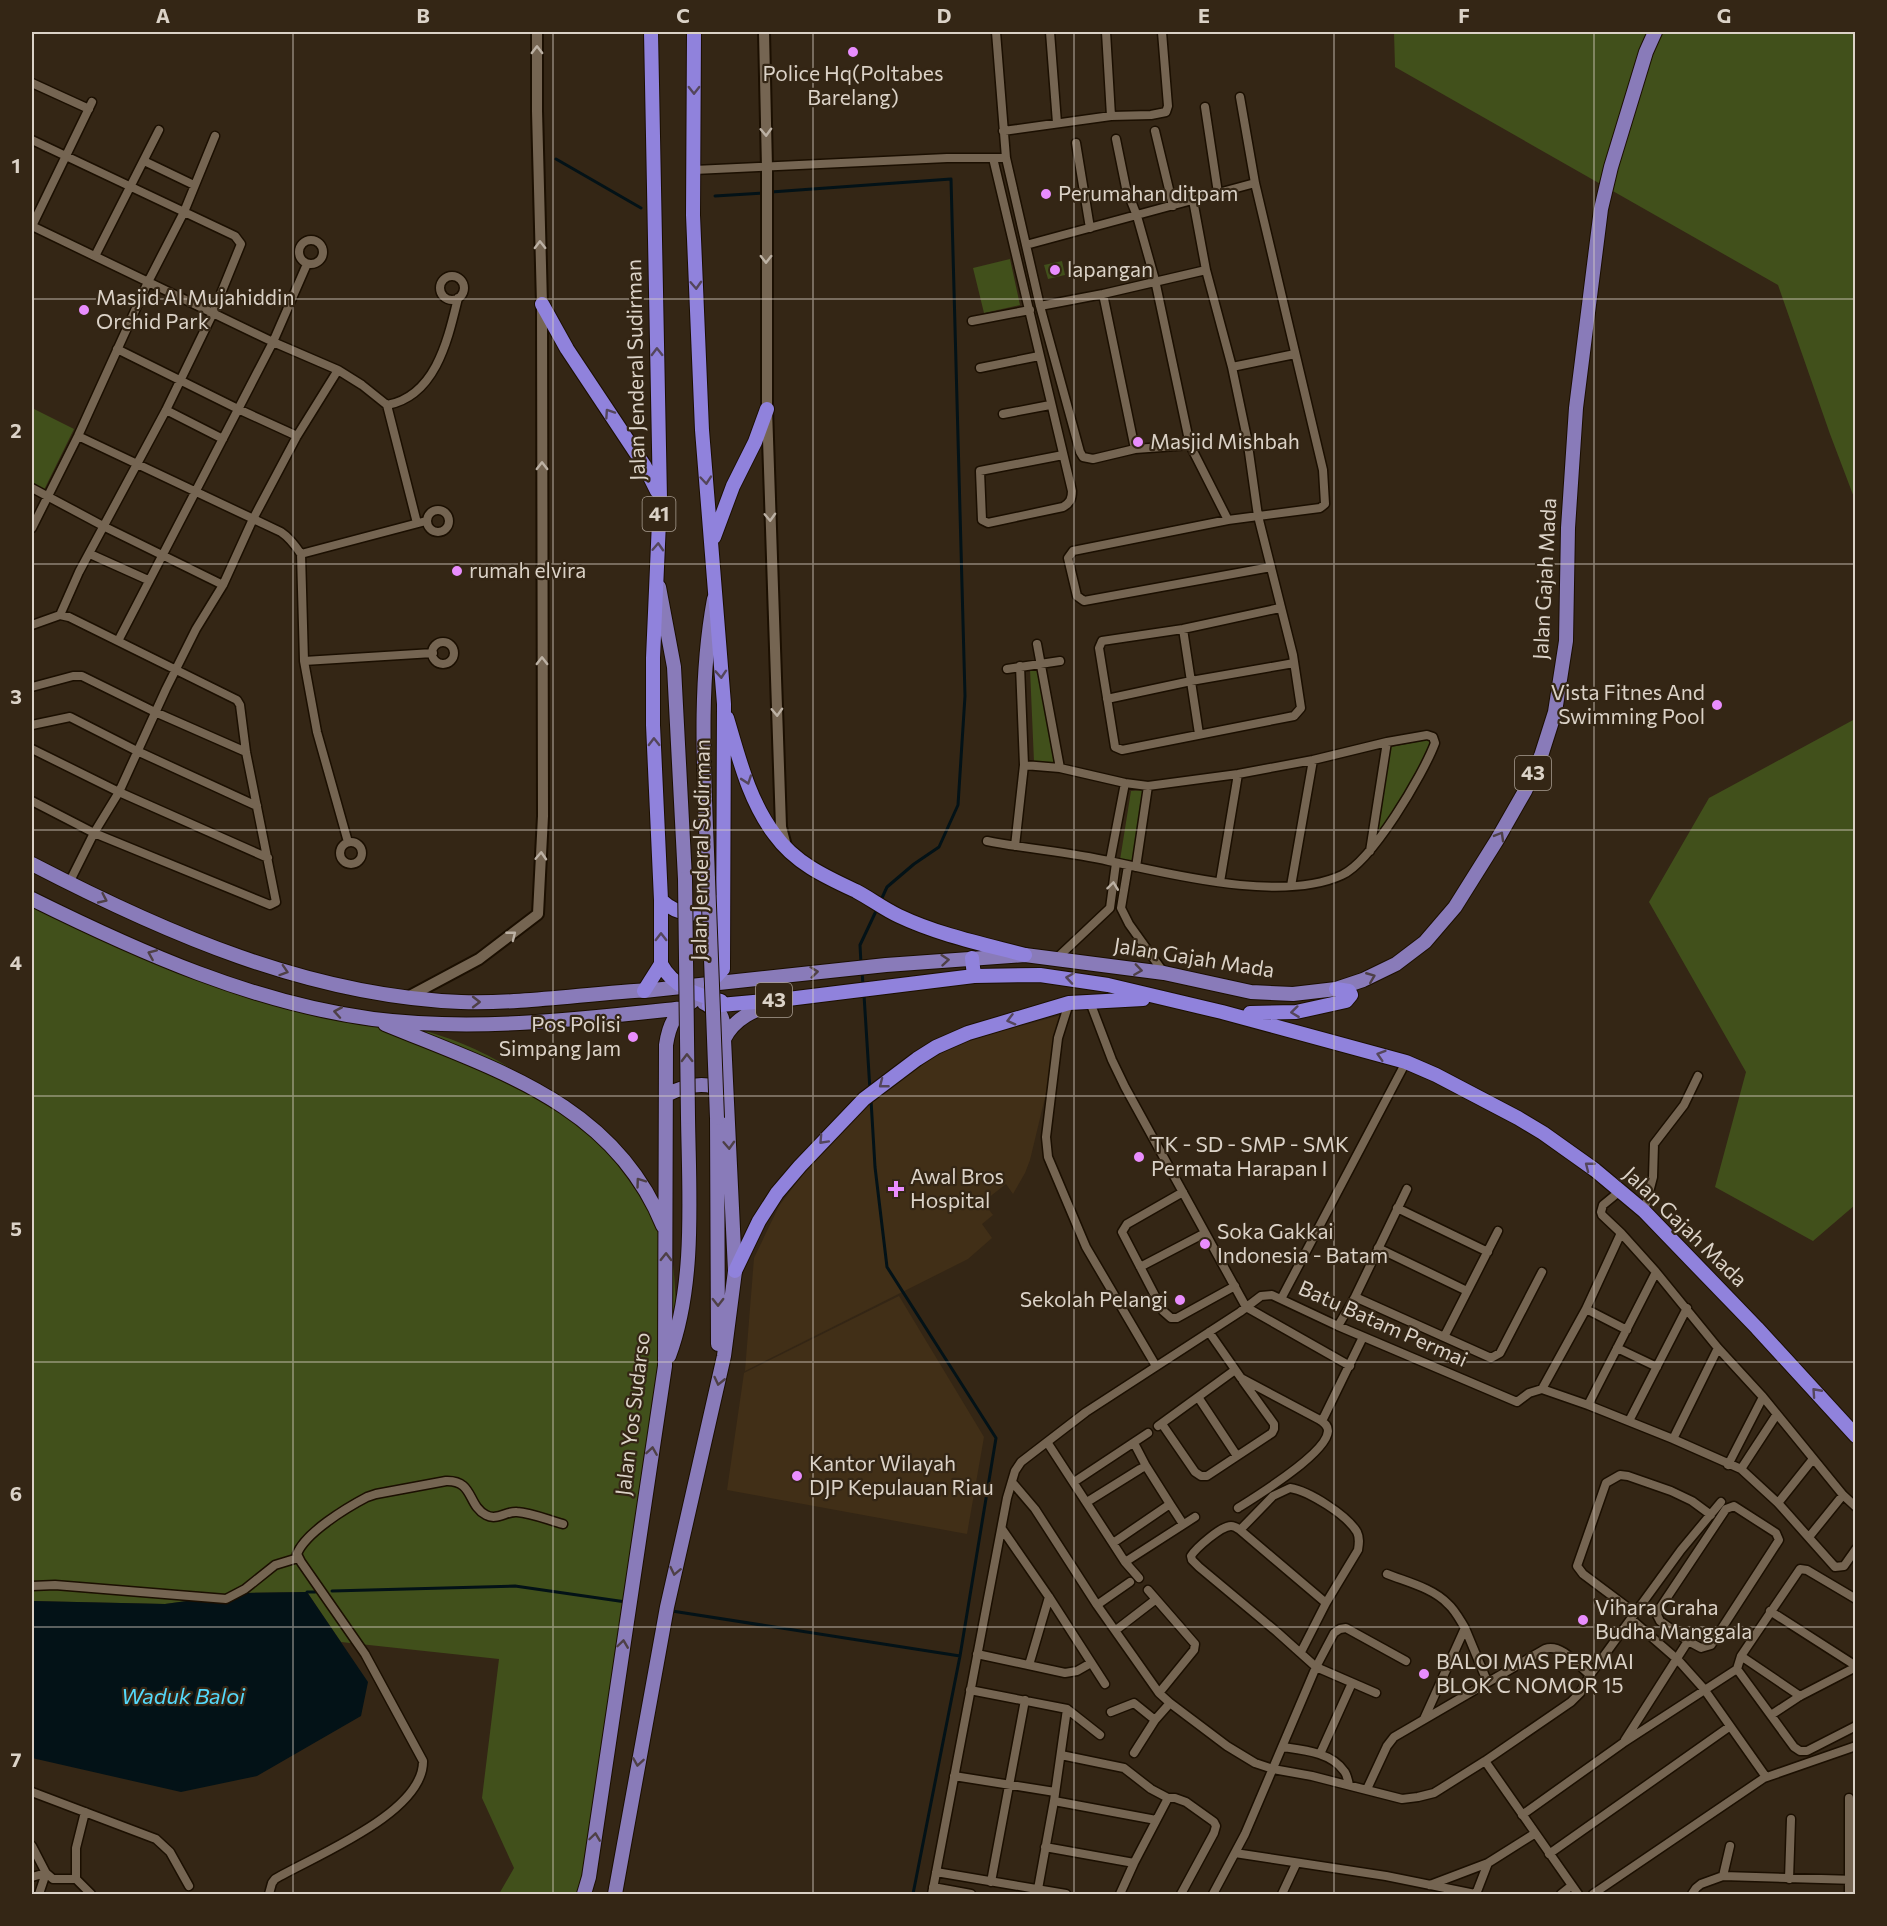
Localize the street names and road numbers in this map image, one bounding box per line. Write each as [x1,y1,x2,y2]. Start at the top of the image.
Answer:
street label: Jalan Jenderal Sudirman [620,259,649,481]
road number: 41 [642,497,676,531]
street label: Jalan Gajah Mada [1527,497,1560,661]
street label: Jalan Jenderal Sudirman [685,739,714,961]
road number: 43 [1515,756,1551,790]
street label: Jalan Gajah Mada [1112,931,1276,982]
road number: 43 [756,983,792,1017]
street label: Jalan Gajah Mada [1619,1161,1753,1291]
street label: Batu Batam Permai [1295,1274,1472,1371]
street label: Jalan Yos Sudarso [609,1331,654,1497]

